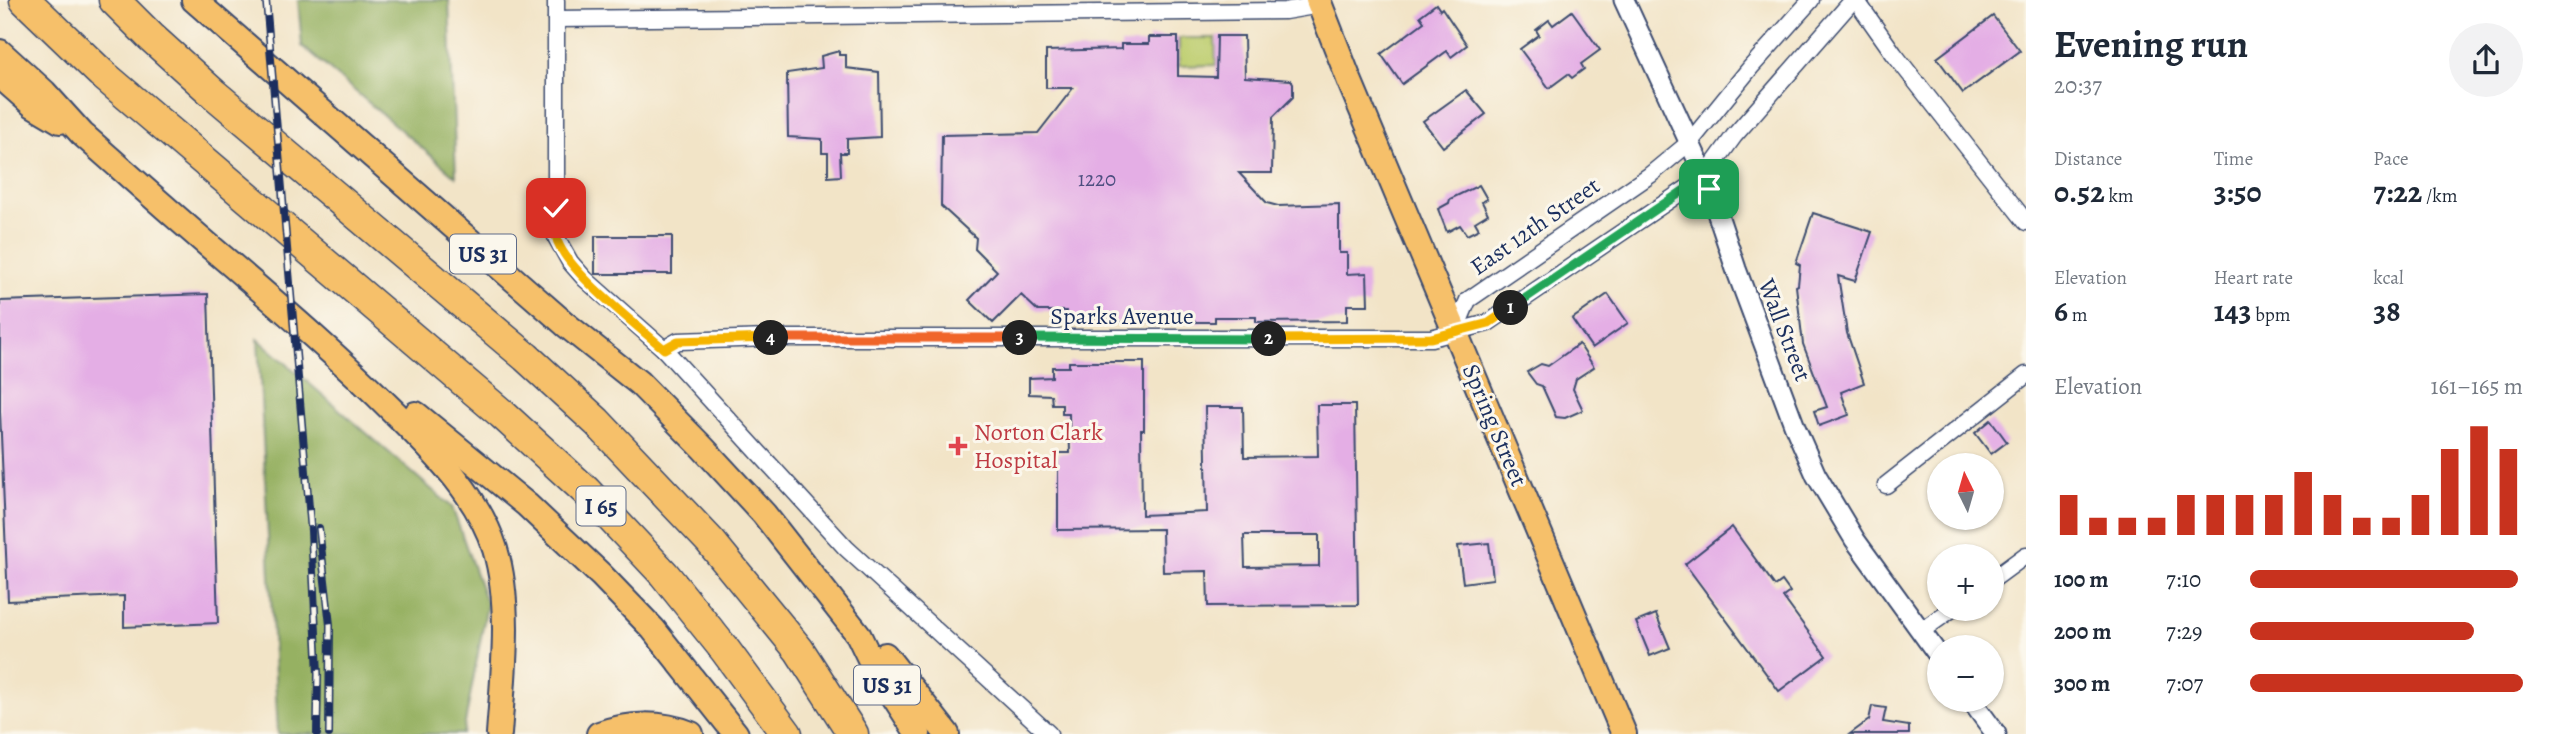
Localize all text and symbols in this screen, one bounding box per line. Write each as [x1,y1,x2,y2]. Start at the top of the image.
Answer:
text: Evening run [2054,18,2248,70]
button: share [2449,23,2523,97]
text: 20:37 [2054,70,2102,101]
text: Distance [2054,146,2122,172]
text: Time [2214,146,2253,172]
text: Pace [2373,146,2409,172]
pin [1679,159,1739,219]
house number: 1220 [1078,165,1116,193]
street label: East 12th Street [1464,169,1606,283]
icon: arrive [1690,170,1728,208]
text: 0.52 [2054,172,2105,212]
text: 3:50 [2214,172,2262,212]
text: 7:22 [2373,172,2422,212]
pin [526,178,586,238]
text: km [2105,183,2134,209]
text: /km [2422,183,2458,209]
icon: check [537,189,575,227]
road number: US 31 [450,234,516,274]
text: Elevation [2054,265,2127,291]
text: Heart rate [2214,265,2293,291]
text: kcal [2373,265,2404,291]
street label: Wall Street [1751,273,1819,386]
pin: 1 [1494,290,1528,326]
text: 6 [2054,291,2068,331]
text: 143 [2214,291,2251,331]
text: 38 [2373,291,2401,331]
text: 1 [1507,294,1514,320]
street label: Sparks Avenue [1050,300,1194,332]
text: m [2068,302,2088,328]
text: bpm [2251,302,2291,328]
pin: 4 [754,320,788,356]
pin: 3 [1002,320,1038,356]
pin: 2 [1252,322,1286,356]
text: 4 [766,324,775,350]
text: 3 [1015,324,1024,350]
text: 2 [1264,325,1273,351]
street label: Spring Street [1455,359,1535,491]
text: Elevation [2054,371,2142,402]
text: 161–165 m [2431,371,2523,402]
place label: Norton Clark Hospital [974,416,1103,476]
marker: Norton Clark Hospital [948,436,968,456]
north arrow [1927,453,2004,530]
map controls [1927,453,2004,712]
road number: I 65 [576,486,626,526]
button: + [1927,544,2004,621]
text: 100 m [2054,564,2109,595]
text: 7:10 [2166,564,2201,595]
text: 200 m [2054,616,2112,647]
text: 7:29 [2166,616,2203,647]
button: − [1927,635,2004,712]
road number: US 31 [854,666,920,705]
text: 300 m [2054,668,2110,699]
text: 7:07 [2166,668,2203,699]

